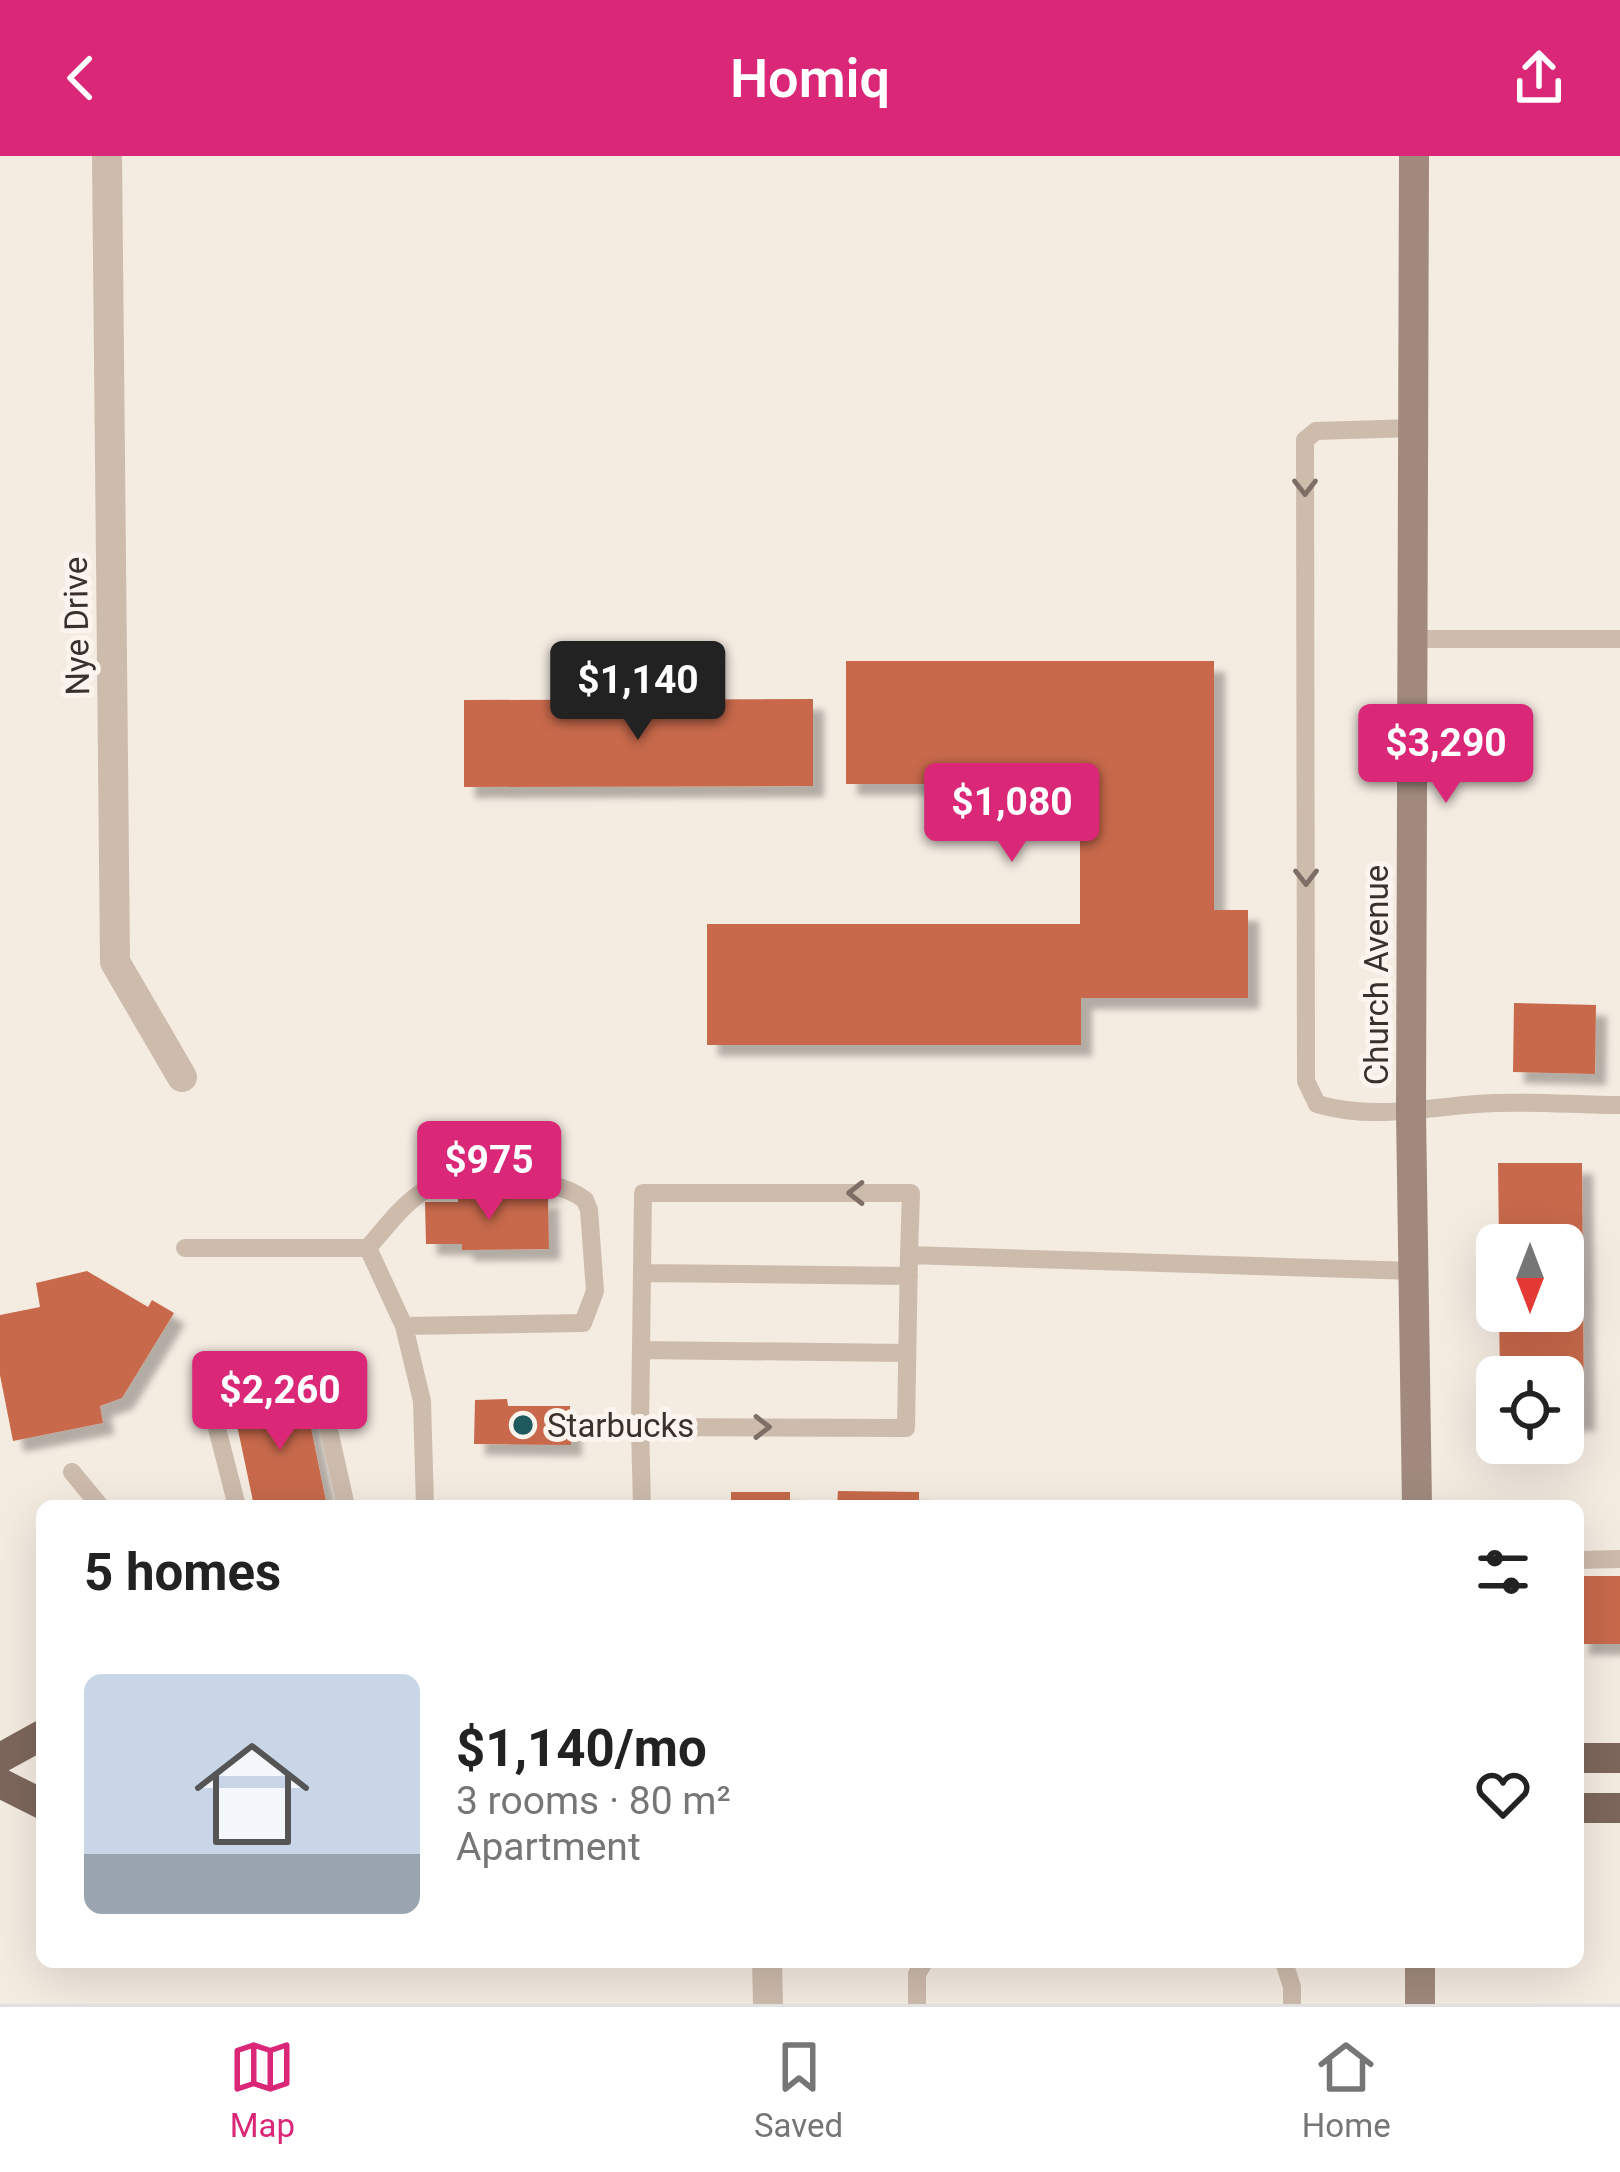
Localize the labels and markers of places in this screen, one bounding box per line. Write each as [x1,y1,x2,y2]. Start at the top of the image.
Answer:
pin: $1,140 [540,641,736,743]
pin: $3,290 [1348,704,1544,806]
pin: $1,080 [914,763,1110,865]
pin: $975 [418,1121,560,1223]
pin: $2,260 [182,1351,378,1453]
place label: Starbucks [547,1406,694,1445]
marker: Starbucks [510,1412,536,1438]

